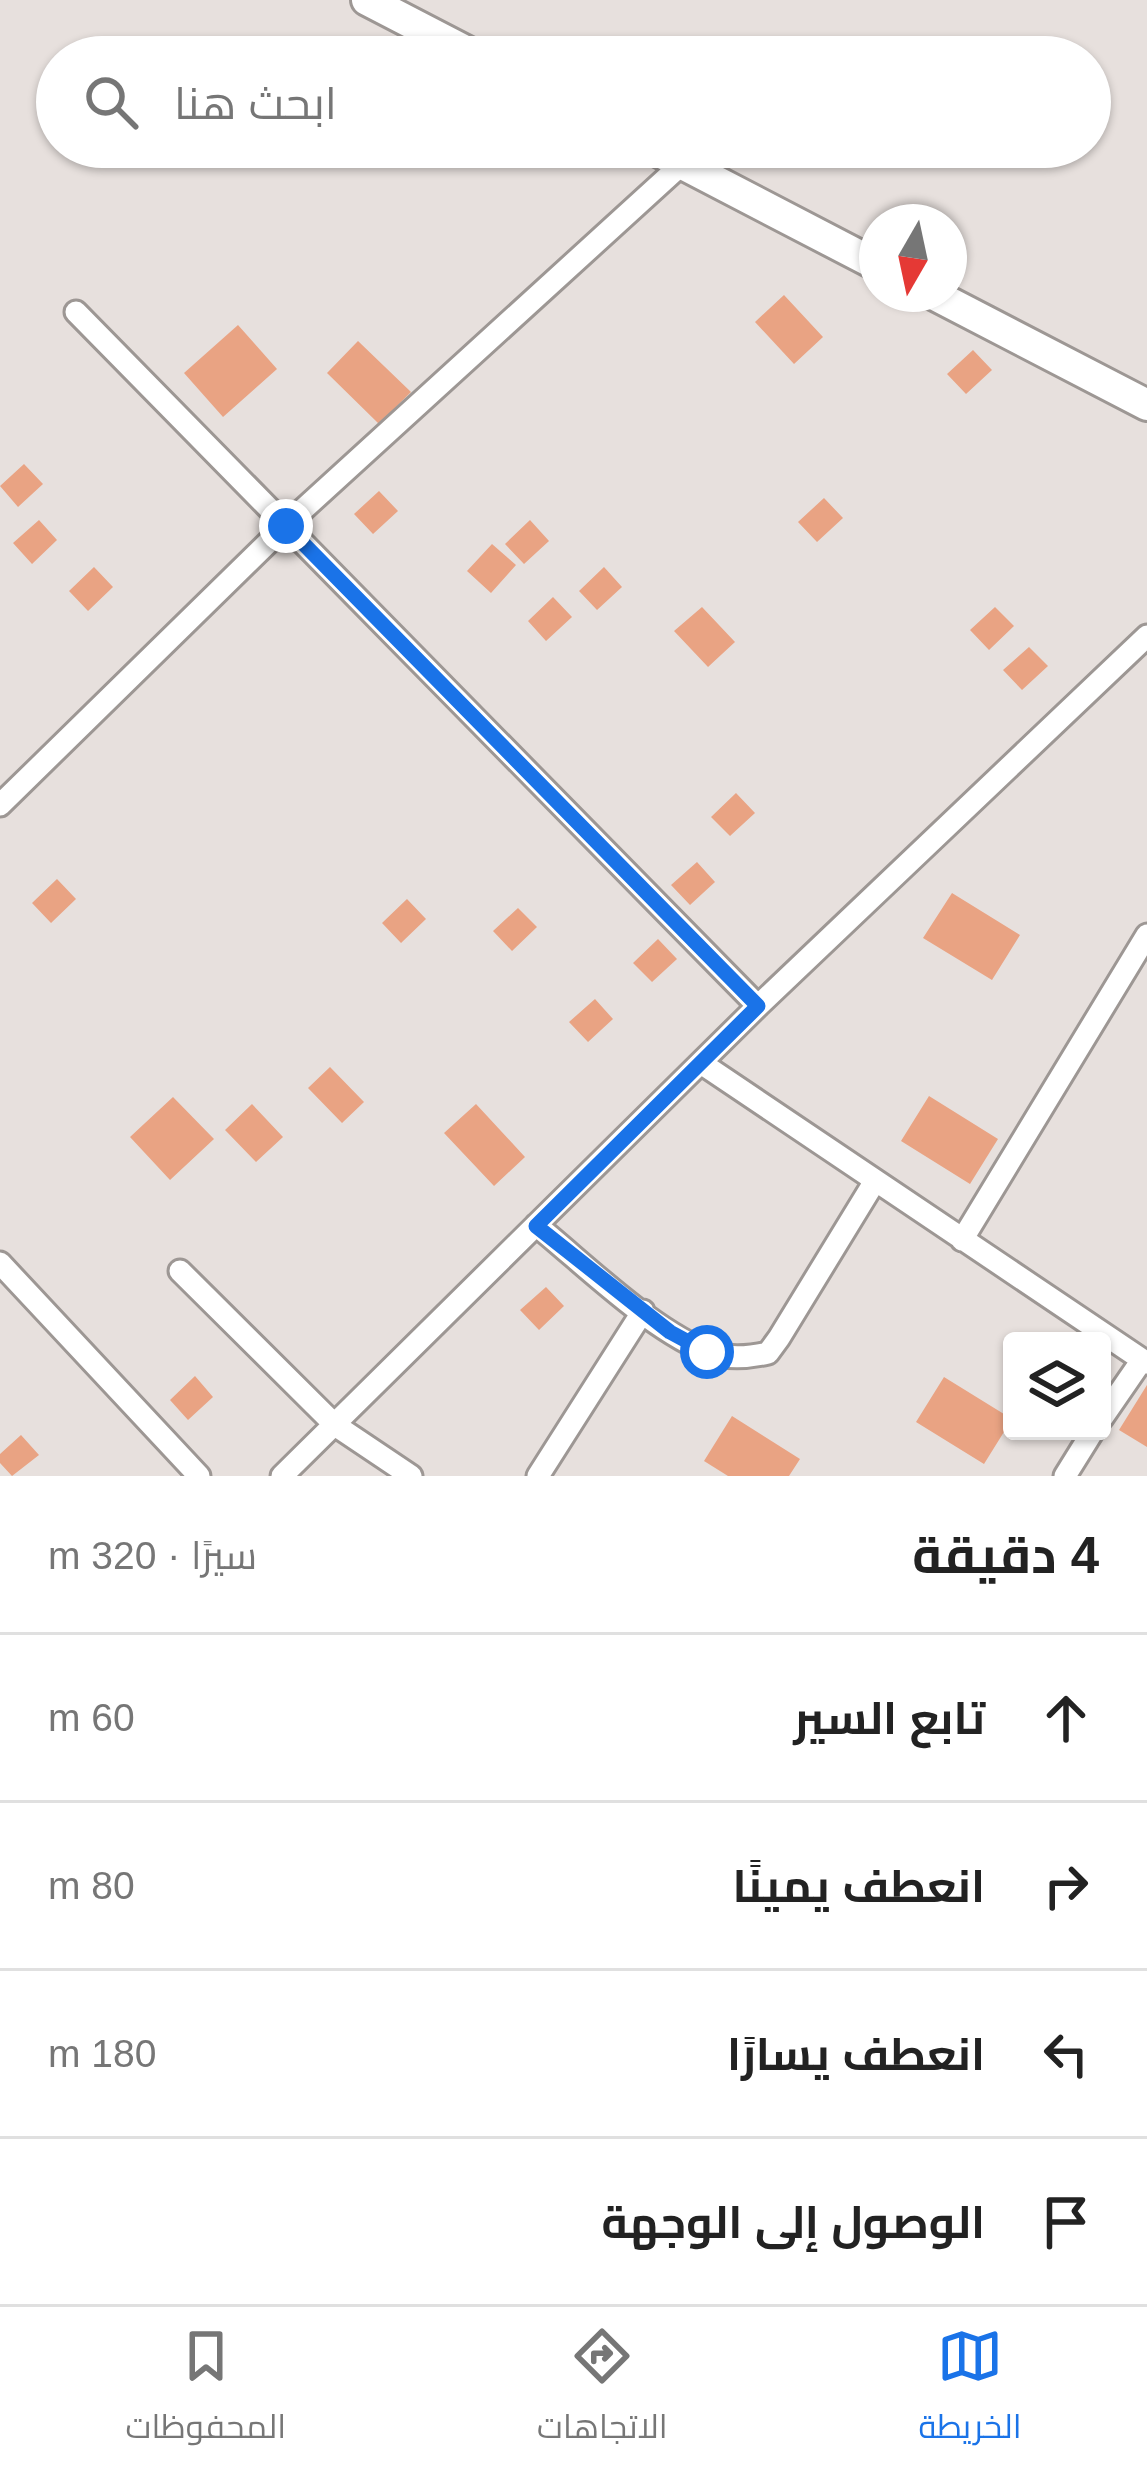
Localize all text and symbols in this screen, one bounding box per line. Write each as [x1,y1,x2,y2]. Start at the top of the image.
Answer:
search box [36,36,1111,168]
icon: search [78,69,144,135]
text: ابحث هنا [174,78,337,129]
north arrow [859,204,967,312]
route end [259,499,313,553]
route start [680,1325,734,1379]
map controls [1003,1332,1111,1440]
button: layers [1003,1332,1111,1440]
text: 4 دقيقة [912,1527,1099,1584]
text: سيرًا · 320 m [48,1534,257,1577]
icon: ahead [1033,1685,1099,1751]
text: تابع السير [794,1693,985,1744]
text: 60 m [48,1696,135,1739]
icon: right [1033,1853,1099,1919]
text: انعطف يمينًا [733,1861,985,1912]
text: 80 m [48,1864,135,1907]
icon: left [1033,2021,1099,2087]
text: انعطف يسارًا [727,2029,985,2080]
text: 180 m [48,2032,156,2075]
icon: arrive [1033,2189,1099,2255]
text: الوصول إلى الوجهة [601,2197,985,2248]
tab: المحفوظات [125,2323,286,2457]
tab: الاتجاهات [537,2323,668,2457]
tab: الخريطة [919,2323,1022,2457]

